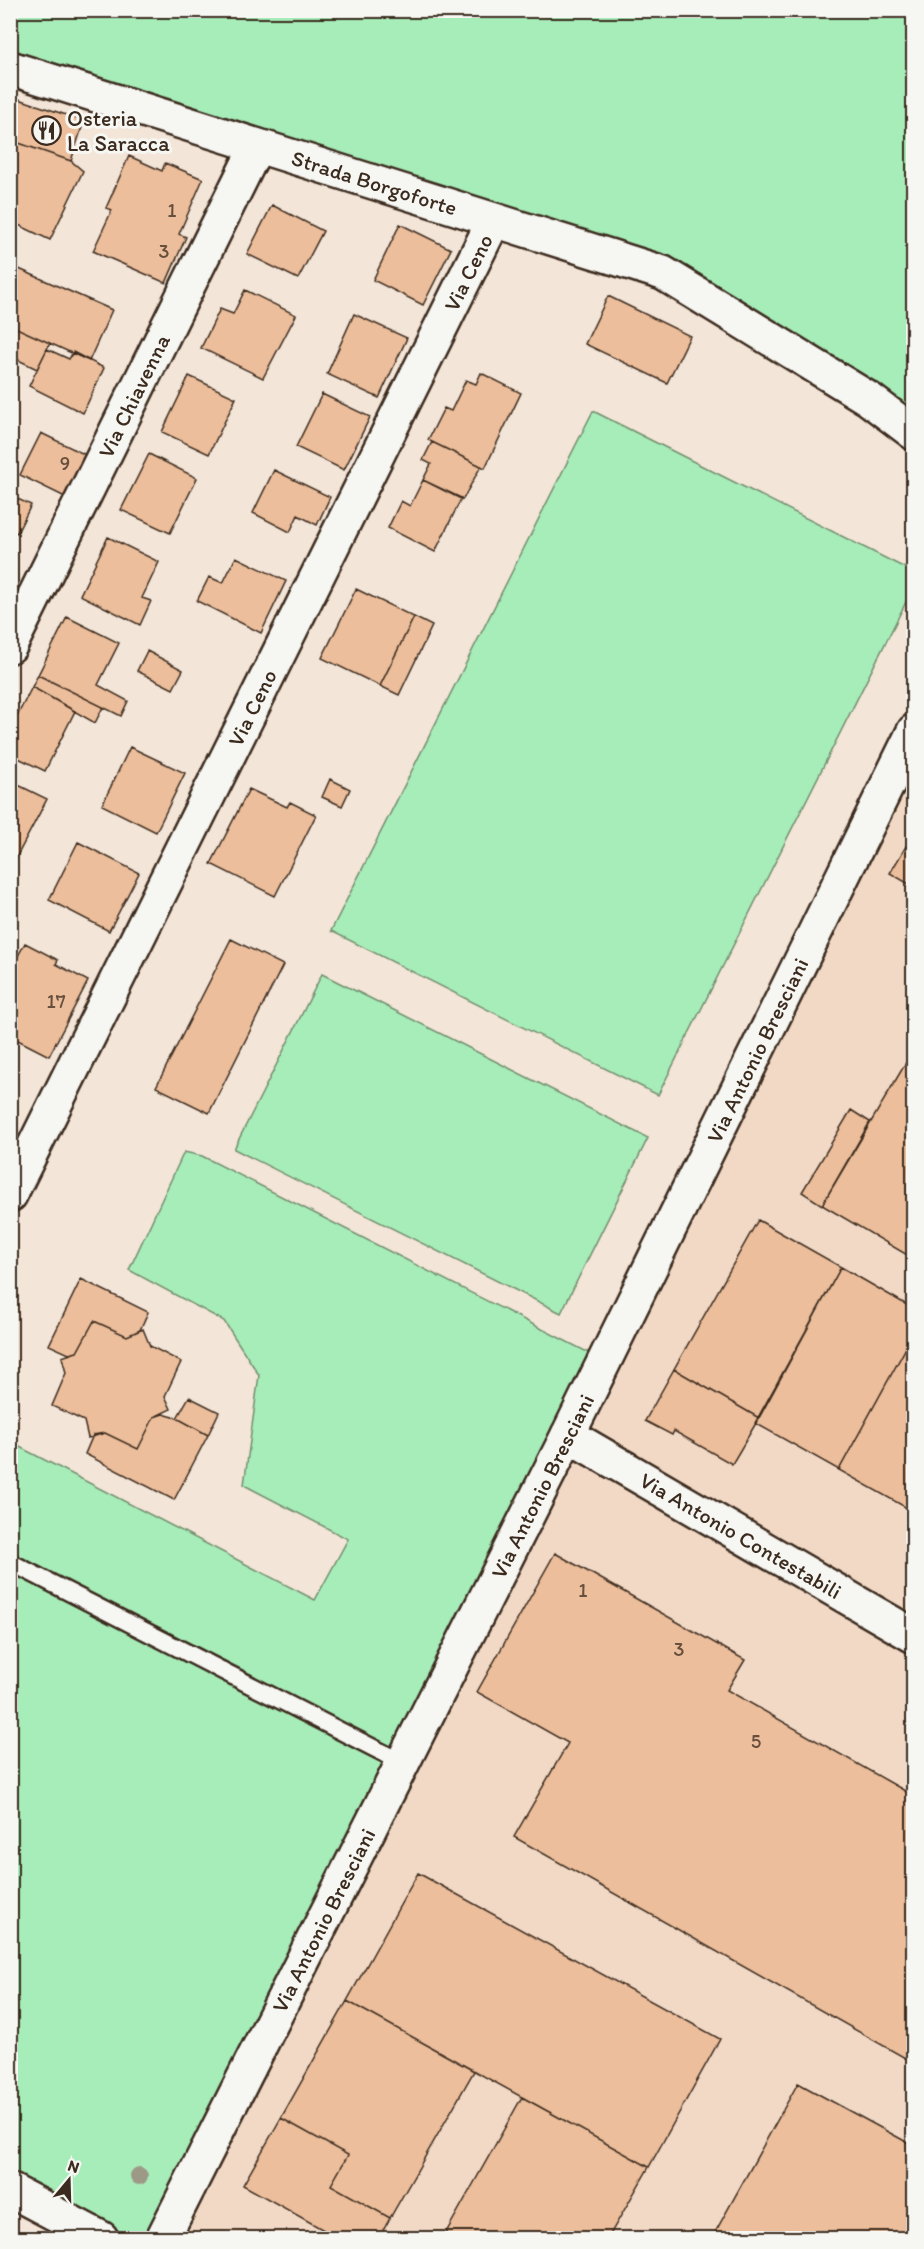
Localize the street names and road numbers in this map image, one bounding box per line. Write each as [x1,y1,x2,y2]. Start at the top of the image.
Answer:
street label: Strada Borgoforte [288,144,460,221]
street label: Via Ceno [437,229,498,315]
street label: Via Chiavenna [92,329,176,462]
street label: Via Ceno [221,665,282,751]
street label: Via Antonio Bresciani [700,953,814,1147]
street label: Via Antonio Bresciani [484,1390,600,1583]
street label: Via Antonio Contestabili [635,1466,847,1605]
street label: Via Antonio Bresciani [266,1824,381,2017]

